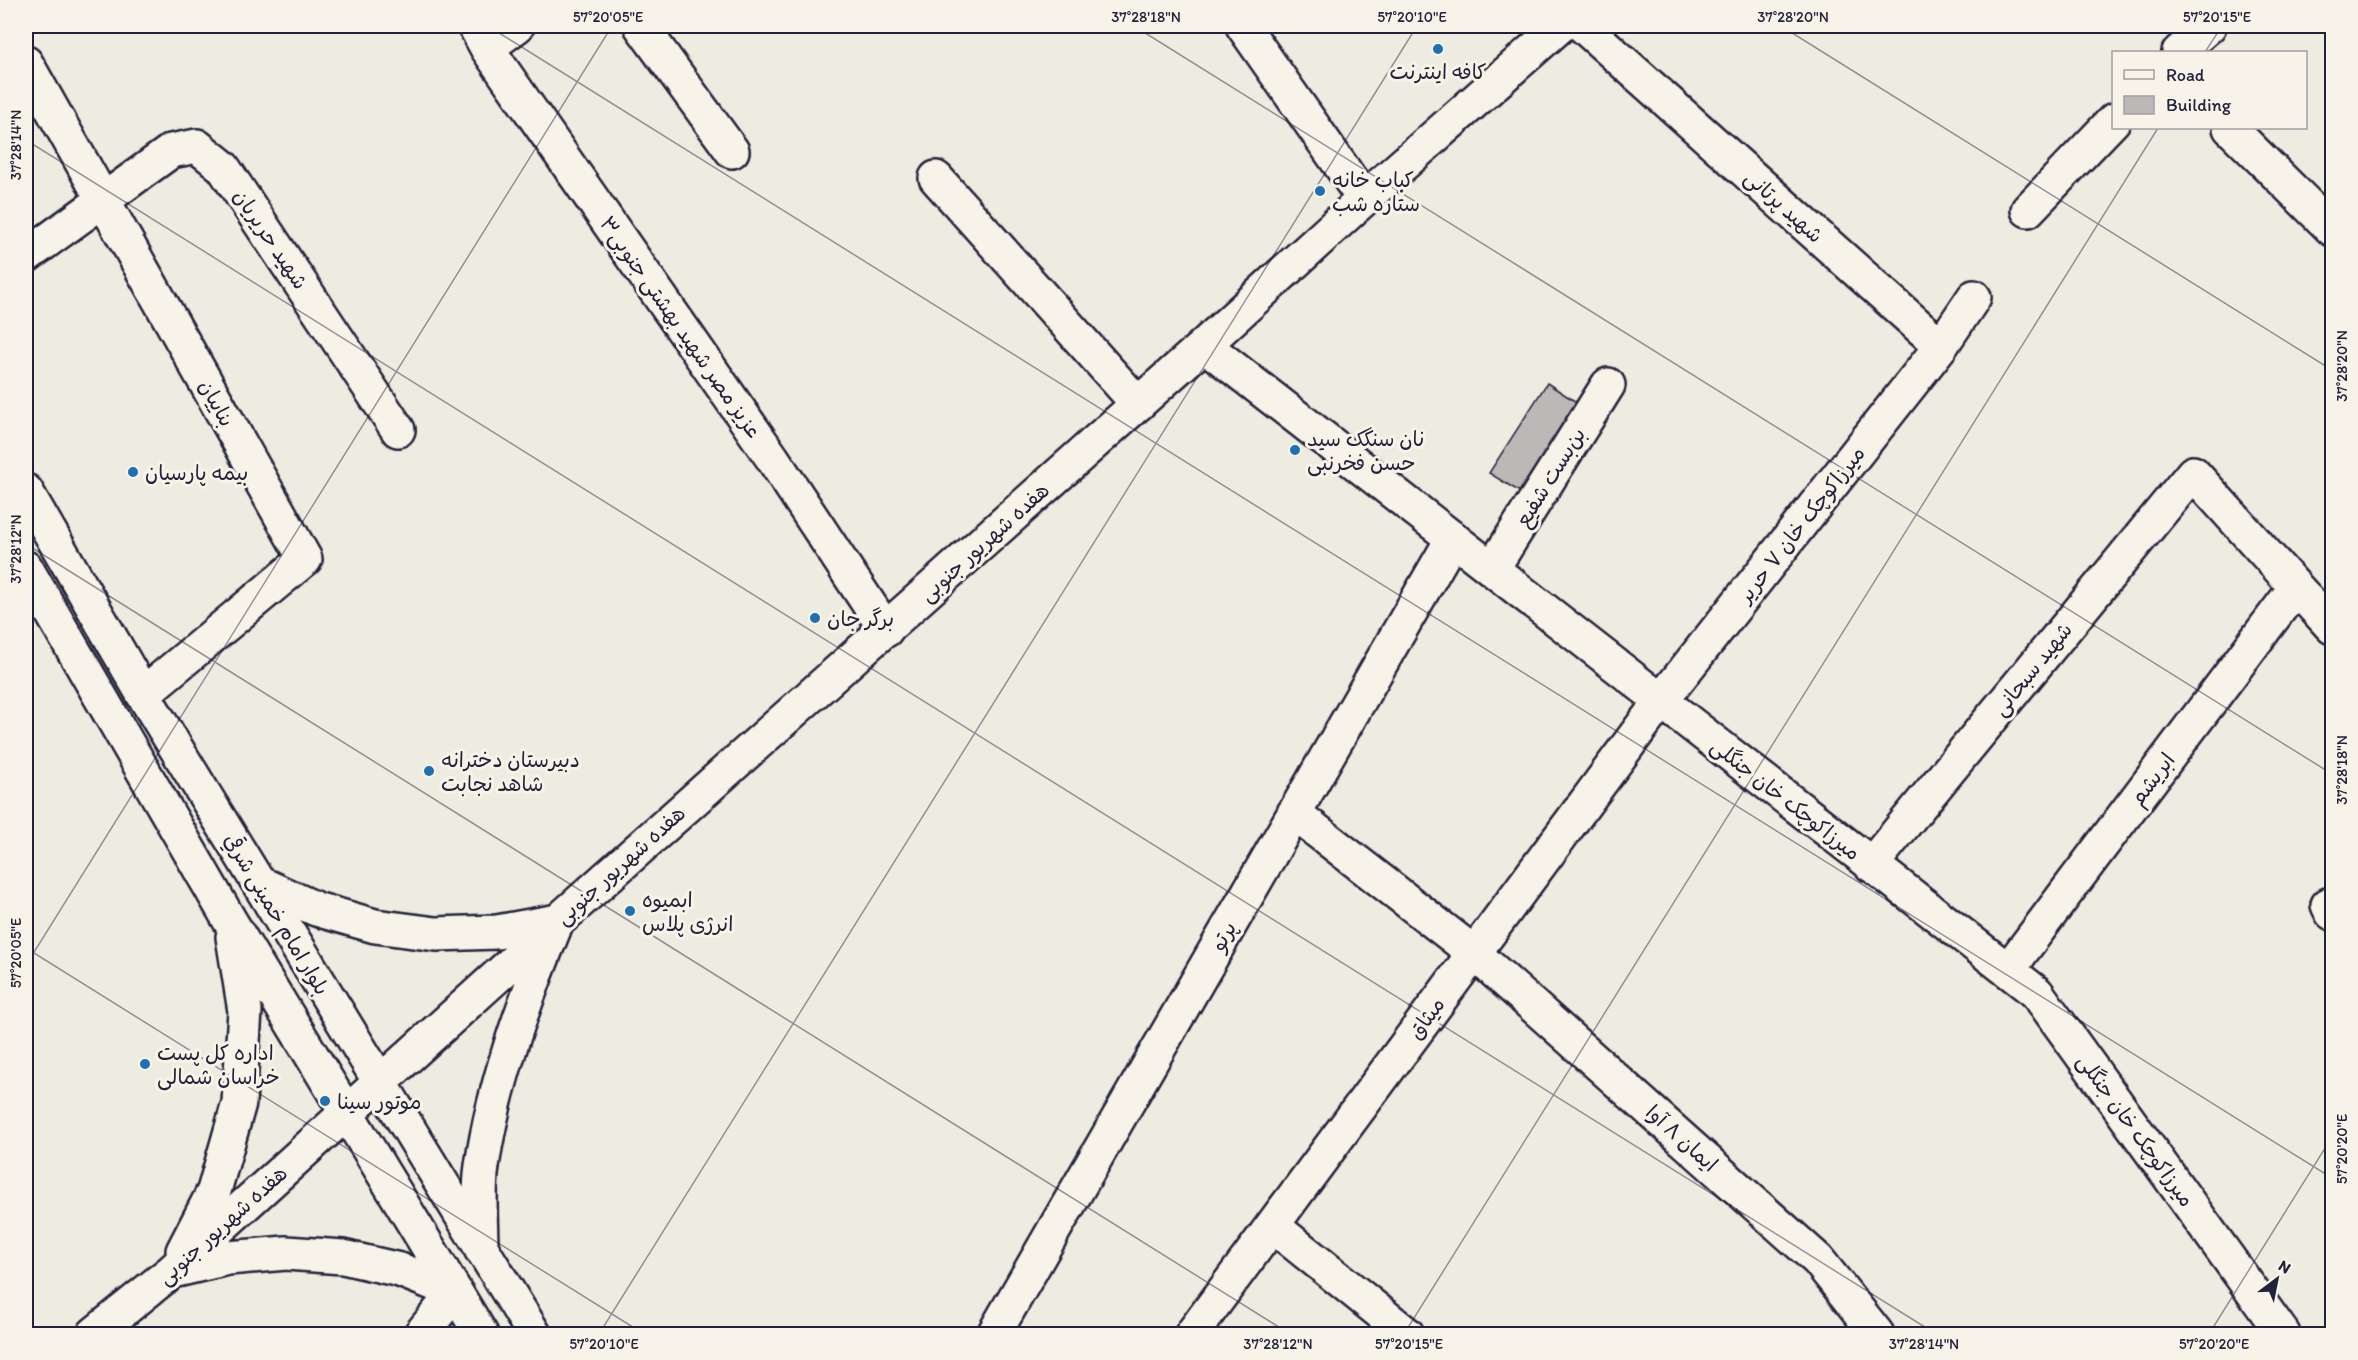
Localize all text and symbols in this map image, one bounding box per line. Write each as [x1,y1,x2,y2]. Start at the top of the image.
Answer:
text: 57°20'05"E [573,8,643,26]
text: 37°28'18"N [1111,8,1181,26]
text: 57°20'10"E [1377,8,1447,26]
text: 37°28'20"N [1757,8,1829,26]
text: 57°20'15"E [2183,8,2251,26]
marker: کافه اینترنت [1431,42,1445,56]
legend [2112,51,2307,129]
place label: کافه اینترنت [1390,59,1486,84]
text: Road [2166,64,2205,86]
text: Building [2166,94,2232,116]
text: 37°28'14"N [7,110,25,180]
street label: شهید پرتانی [1738,164,1828,249]
place label: کباب خانه ستاره شب [1332,167,1420,217]
street label: شهید حریریان [228,184,314,294]
marker: کباب خانه ستاره شب [1313,184,1327,198]
street label: عزیز مصر شهید بهشتی جنوبی۳ [593,211,767,444]
text: 37°28'20"N [2333,330,2351,402]
street label: بناییان [193,375,240,431]
street label: بن‌بست شفیع [1510,423,1593,533]
place label: نان سنگک سید حسن فخرنبی [1307,426,1424,477]
street label: میرزاکوچک خان ۷ حریر [1731,441,1871,610]
marker: نان سنگک سید حسن فخرنبی [1288,443,1302,457]
place label: بیمه پارسیان [145,460,248,486]
marker: بیمه پارسیان [126,465,140,479]
street label: هفده شهریور جنوبی [914,477,1055,608]
text: 37°28'12"N [7,514,25,584]
place label: برگر جان [827,606,894,632]
marker: برگر جان [808,611,822,625]
street label: شهید سبحانی [1987,617,2079,722]
street label: میرزاکوچک خان جنگلی [1705,733,1866,867]
text: 37°28'18"N [2333,735,2351,805]
place label: دبیرستان دخترانه شاهد نجابت [441,747,580,797]
street label: ابریشم [2124,748,2183,813]
marker: دبیرستان دخترانه شاهد نجابت [422,764,436,778]
street label: هفده شهریور جنوبی [550,800,691,931]
street label: بلوار امام خمینی شرقي [215,829,335,1001]
place label: ابمیوه انرژی پلاس [642,887,733,937]
marker: ابمیوه انرژی پلاس [623,904,637,918]
street label: پرتو [1204,917,1242,957]
text: 57°20'05"E [7,918,25,988]
street label: میثاق [1402,992,1450,1044]
place label: اداره کل پست خراسان شمالی [157,1040,280,1091]
street label: میرزاکوچک خان جنگلی [2071,1049,2200,1213]
marker: اداره کل پست خراسان شمالی [138,1057,152,1071]
place label: موتور سینا [337,1089,422,1115]
marker: موتور سینا [318,1094,332,1108]
street label: ایمان ۸ آوا [1641,1099,1723,1177]
text: 57°20'20"E [2333,1114,2351,1184]
street label: هفده شهریور جنوبی [152,1160,293,1291]
north arrow [2247,1249,2307,1309]
text: N [2275,1256,2294,1278]
text: 57°20'10"E [569,1335,639,1353]
text: 37°28'12"N [1243,1335,1313,1353]
text: 57°20'15"E [1375,1335,1443,1353]
text: 37°28'14"N [1889,1335,1959,1353]
text: 57°20'20"E [2179,1335,2249,1353]

